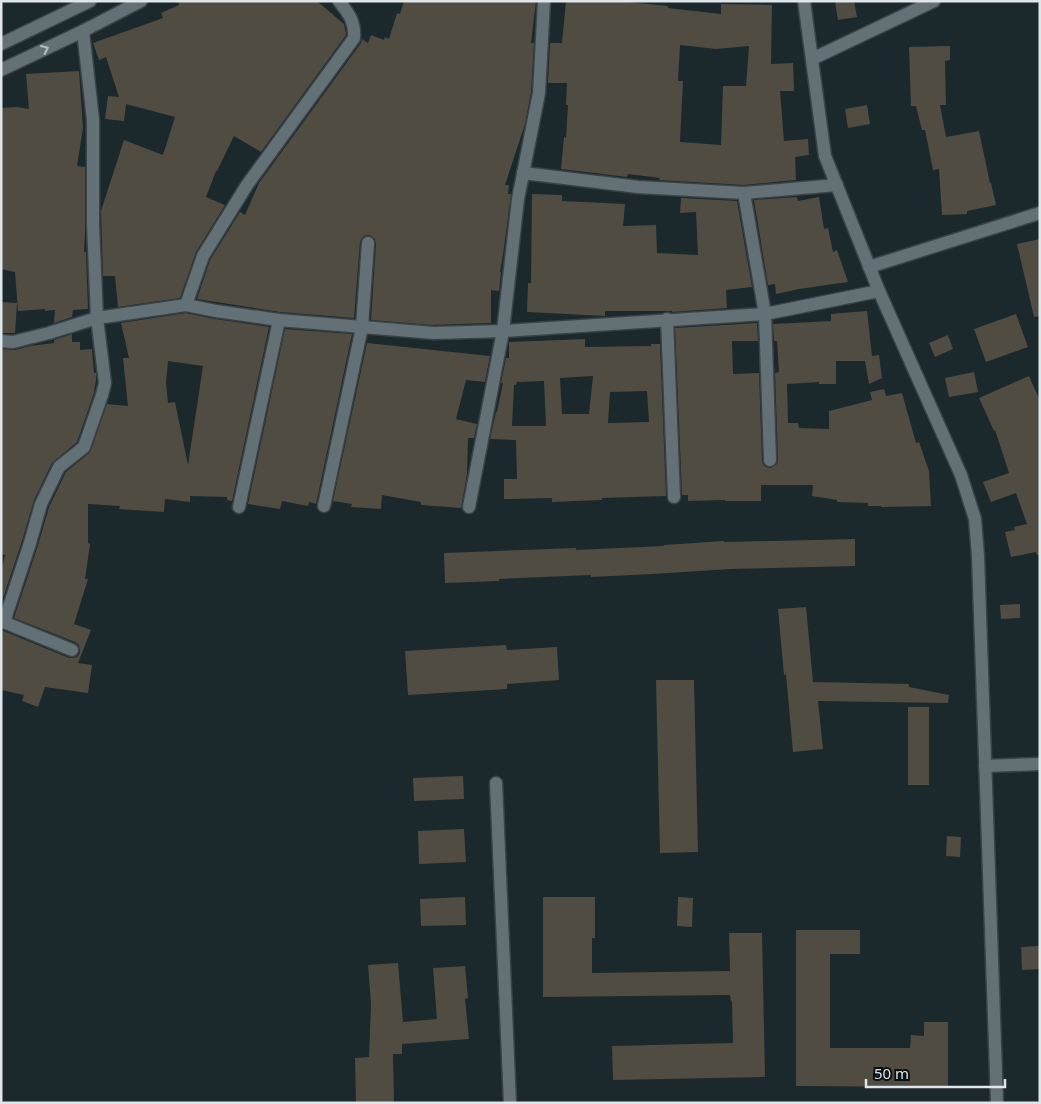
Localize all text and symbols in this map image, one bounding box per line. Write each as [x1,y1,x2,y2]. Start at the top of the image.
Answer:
one-way arrow [40,44,49,55]
scale bar [866,1056,1005,1088]
text: 50 m [874,1063,909,1083]

